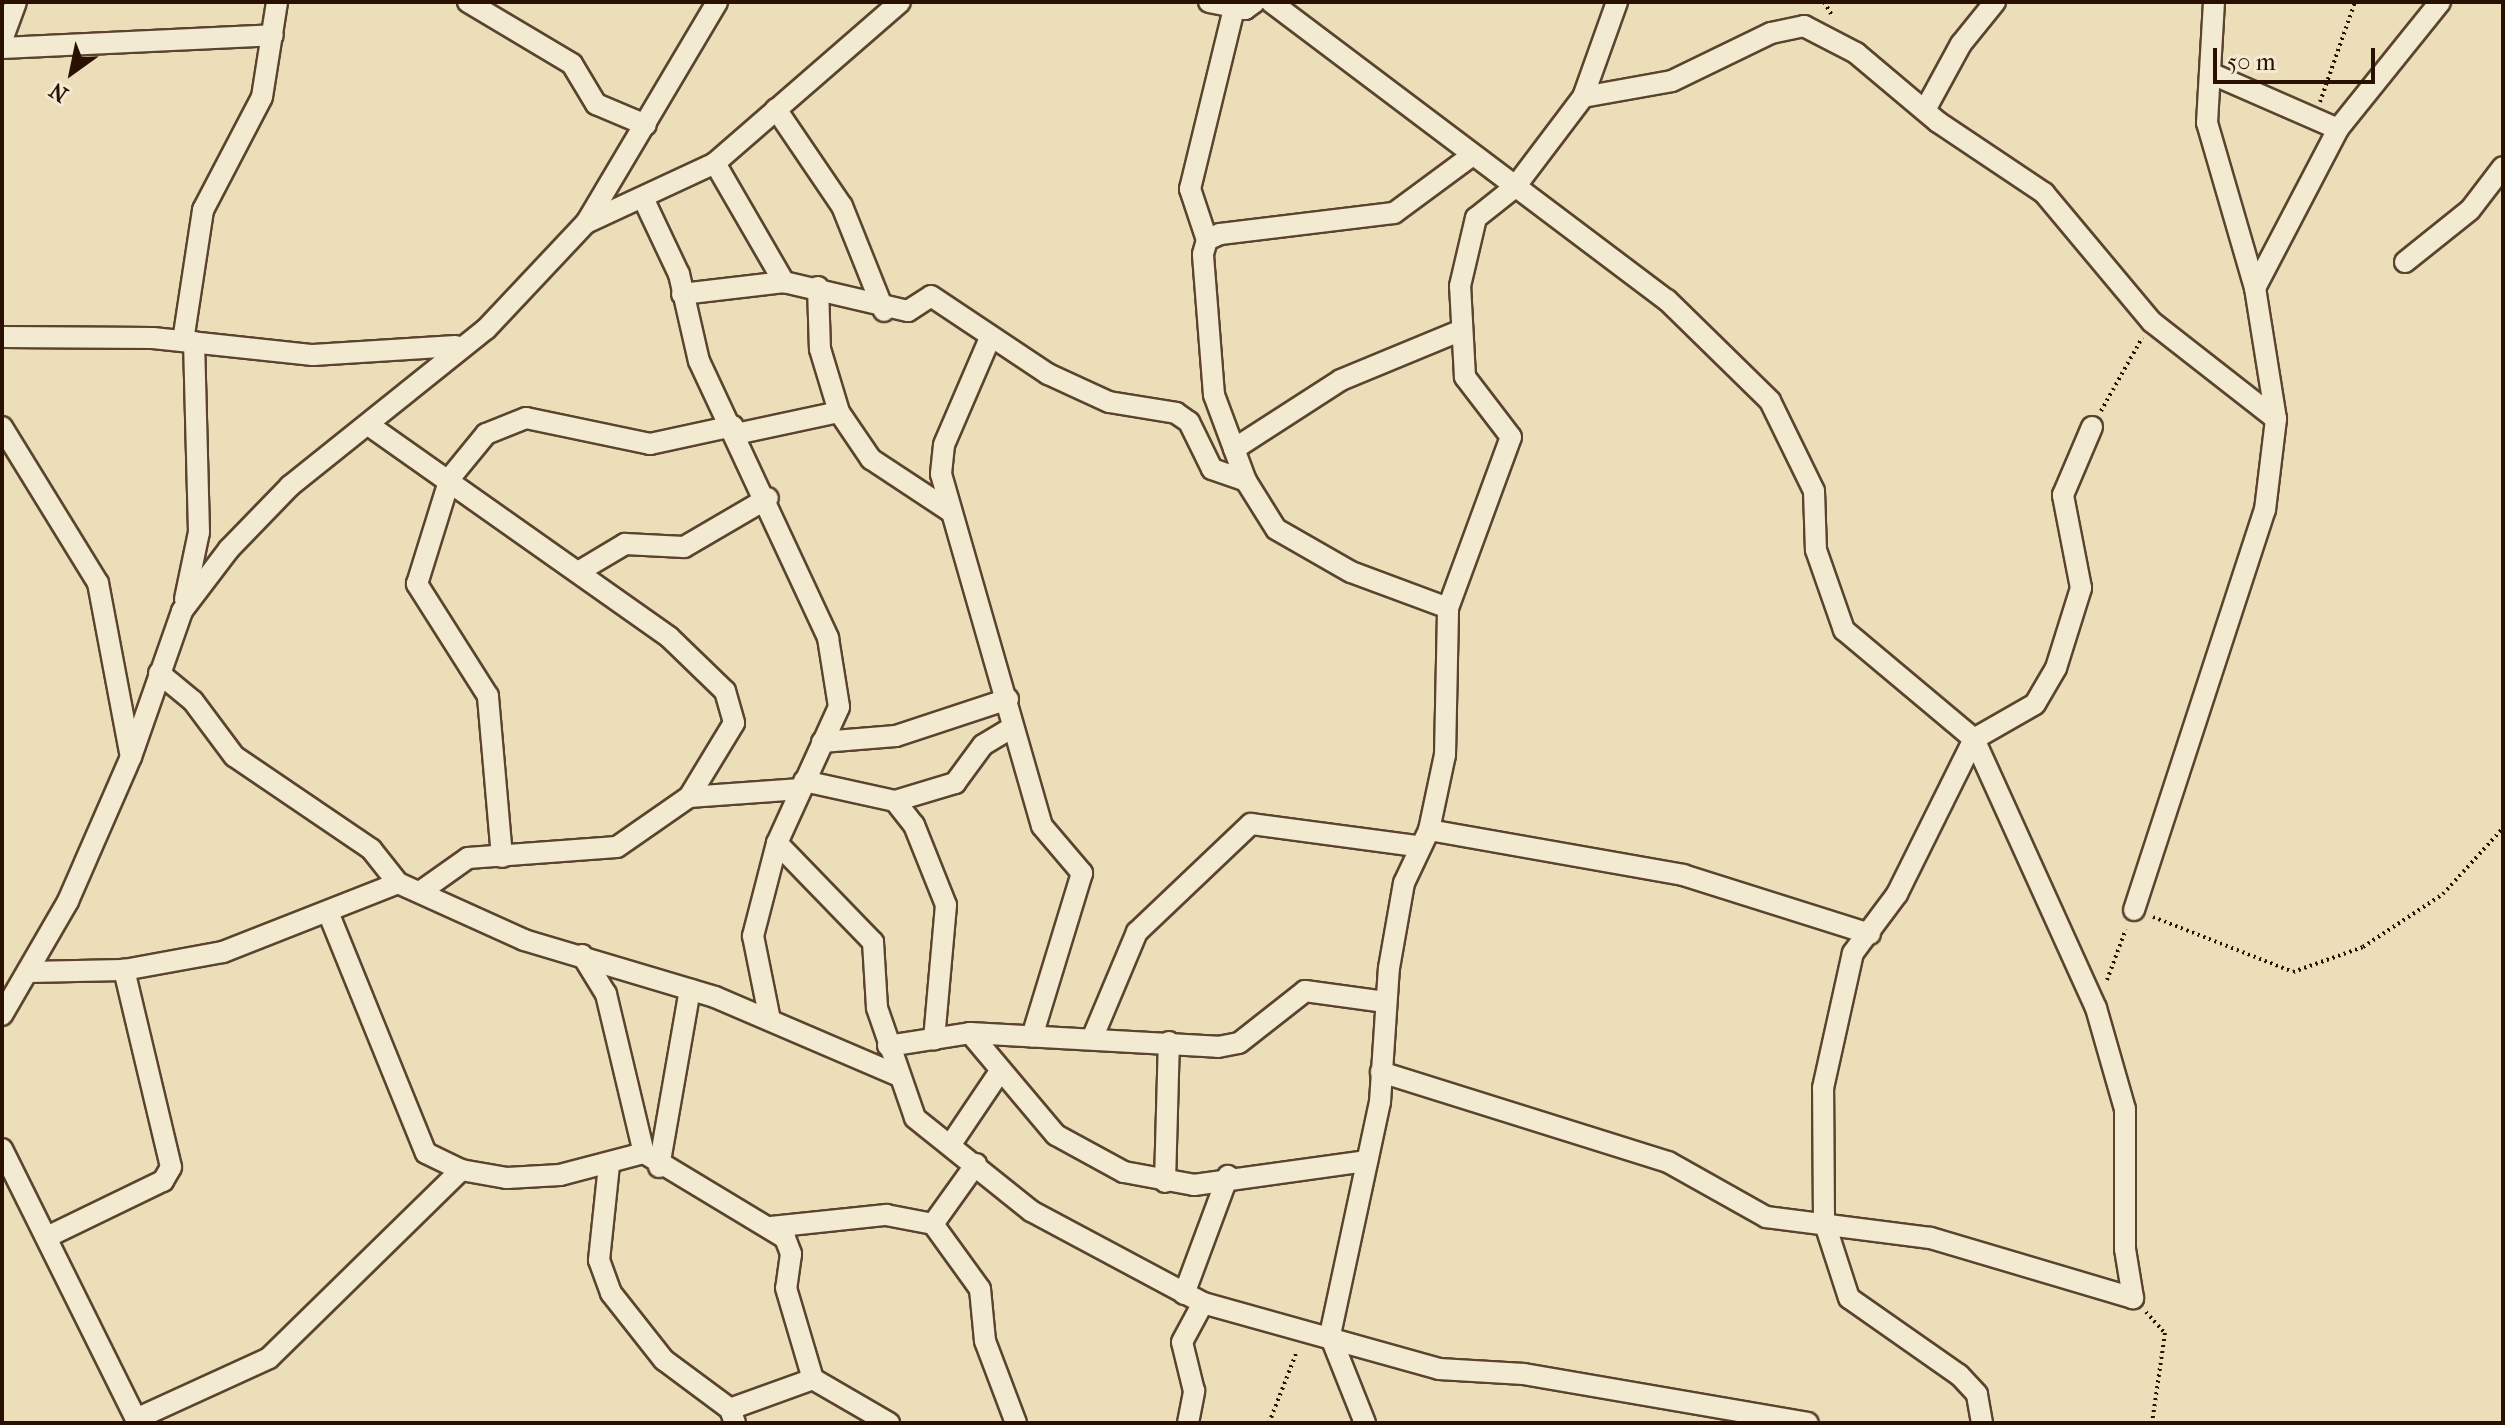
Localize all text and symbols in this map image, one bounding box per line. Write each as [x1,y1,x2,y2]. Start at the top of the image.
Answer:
north arrow [32,32,112,112]
scale bar [2217,32,2379,82]
text: 50 m [2227,48,2276,76]
text: N [45,77,73,108]

